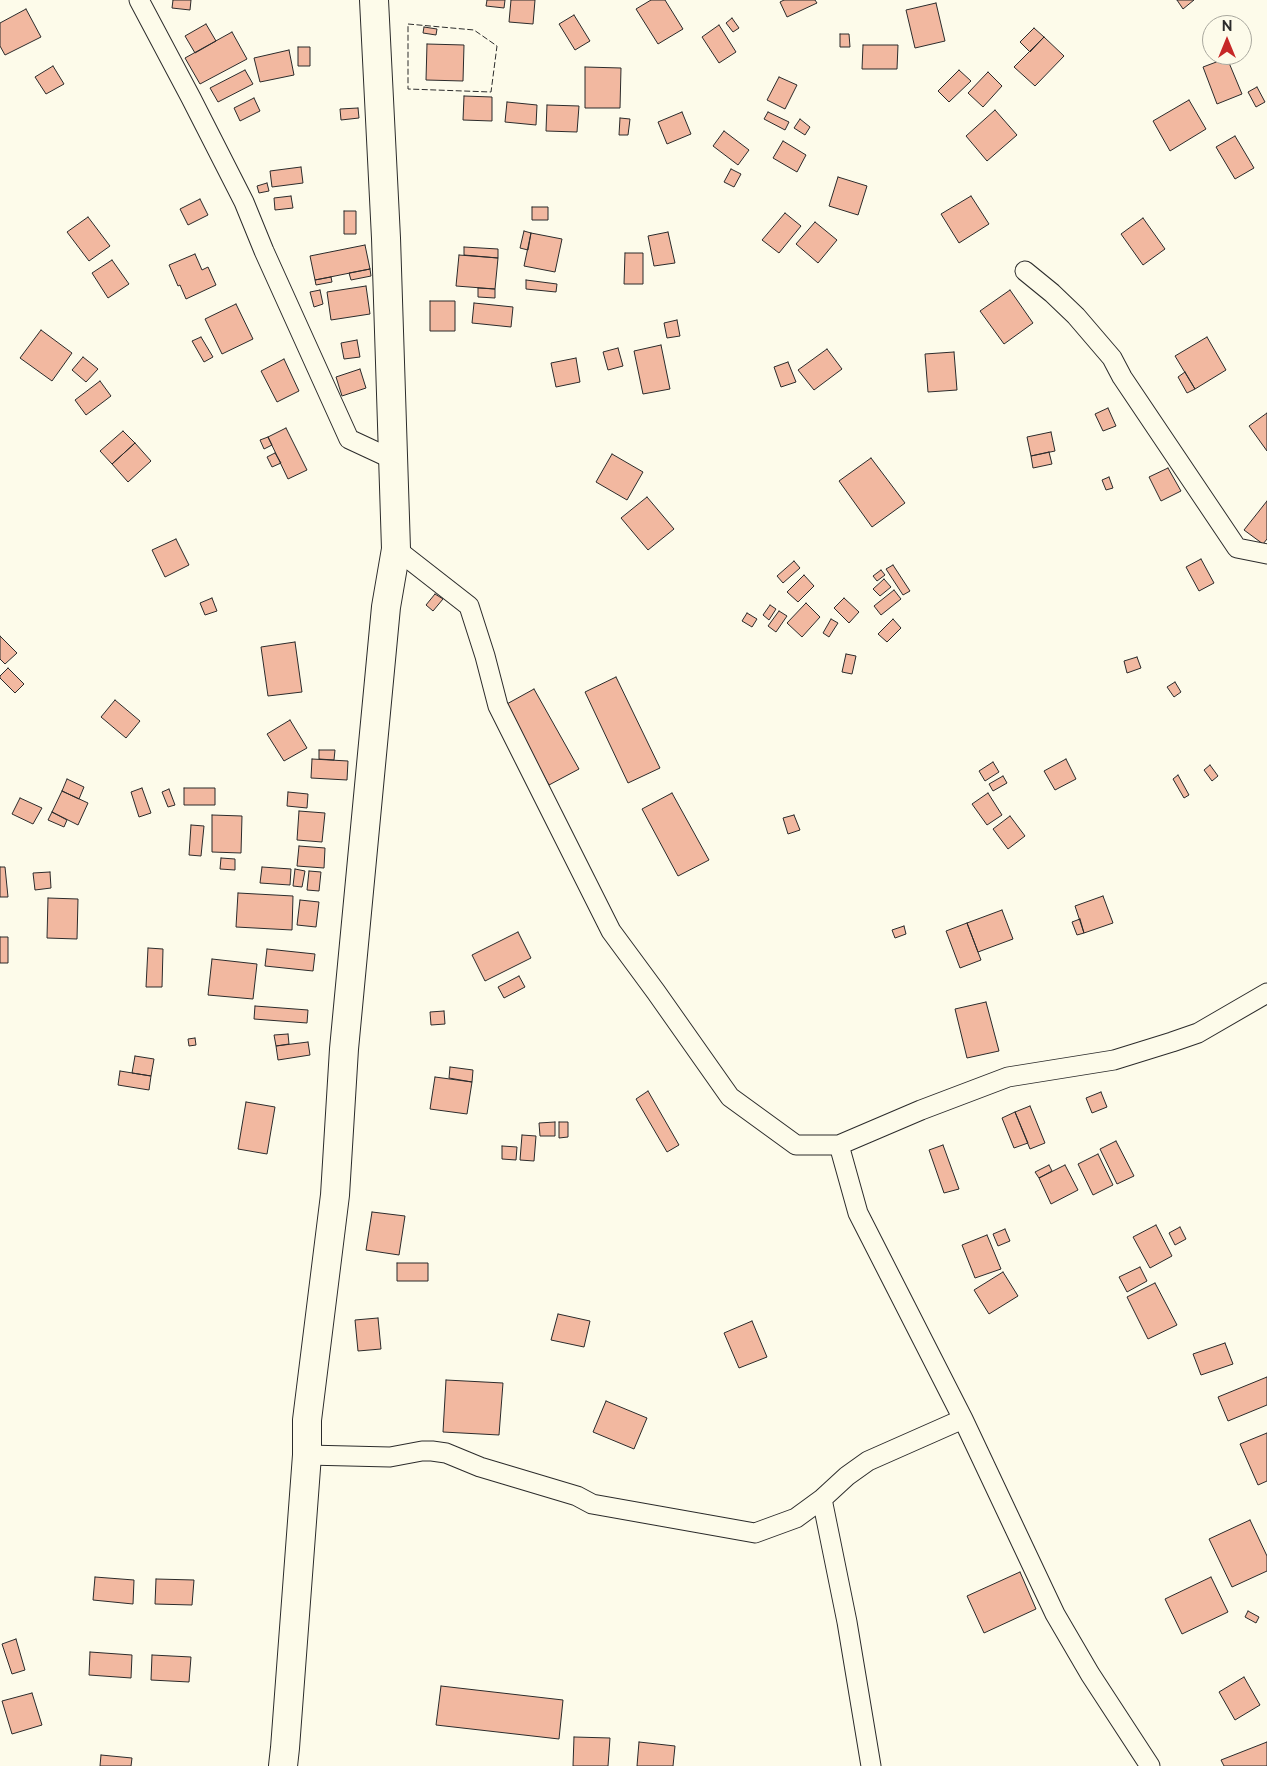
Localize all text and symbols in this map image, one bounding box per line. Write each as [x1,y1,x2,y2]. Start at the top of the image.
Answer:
north arrow [1202,15,1252,65]
text: N [1222,18,1232,34]

